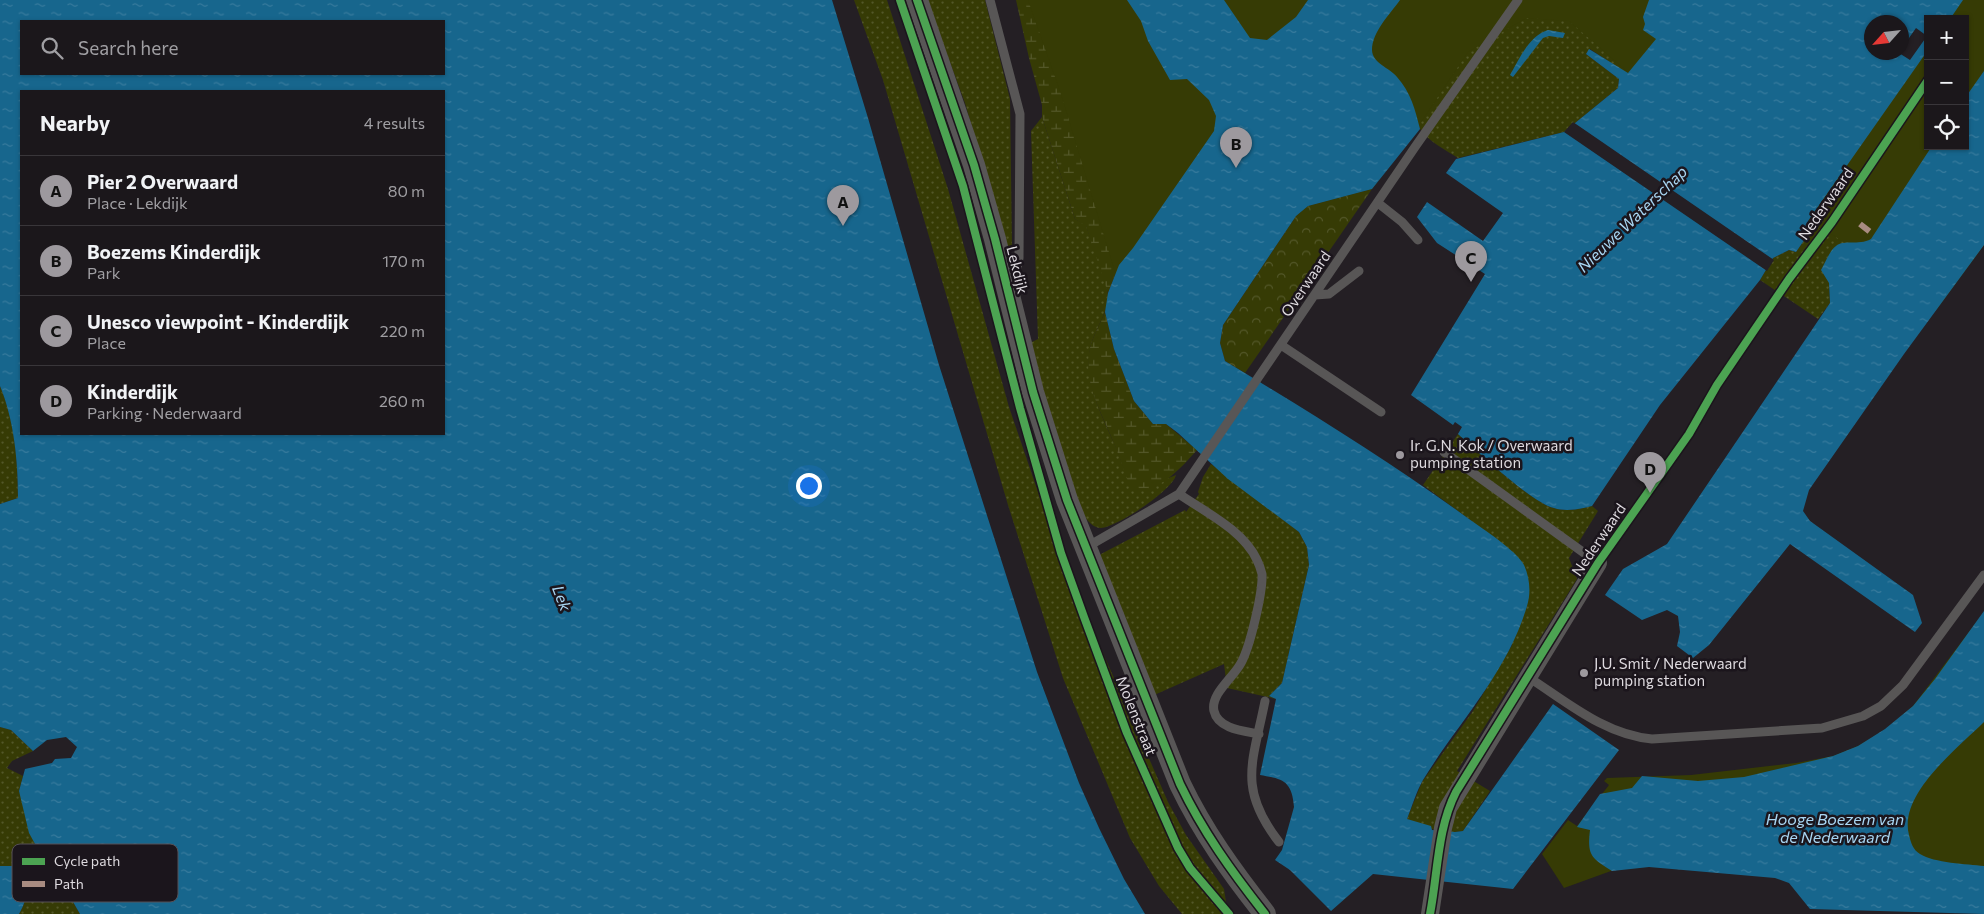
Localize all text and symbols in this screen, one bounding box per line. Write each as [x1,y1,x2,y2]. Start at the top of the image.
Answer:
north arrow [1864,15,1909,60]
map controls [1924,15,1969,150]
button: + [1924,15,1969,60]
search box [20,20,445,75]
icon: search [38,34,66,62]
text: Search here [78,36,178,59]
button: − [1924,60,1969,105]
button: locate [1924,105,1969,150]
text: Nearby [40,110,110,135]
text: 4 results [364,113,425,132]
pin: B [1220,127,1252,168]
water label: Nieuwe Waterschap [1573,162,1690,276]
street label: Nederwaard [1794,164,1857,243]
text: Pier 2 Overwaard [87,170,238,193]
text: A [50,181,62,200]
text: 80 m [388,181,425,200]
pin: A [827,185,859,226]
text: Place · Lekdijk [87,193,188,212]
text: Boezems Kinderdijk [87,240,261,263]
pin: C [1455,241,1487,282]
street label: Lekdijk [1003,244,1033,296]
street label: Overwaard [1277,247,1334,320]
text: B [51,251,61,270]
text: 170 m [382,251,425,270]
text: Park [87,263,120,282]
text: Unesco viewpoint - Kinderdijk [87,310,349,333]
text: C [51,321,61,340]
text: 220 m [380,321,425,340]
text: Place [87,333,126,352]
text: Kinderdijk [87,380,178,403]
text: D [50,391,62,410]
text: 260 m [379,391,425,410]
text: Parking · Nederwaard [87,403,242,422]
place label: Ir. G.N. Kok / Overwaard pumping station [1410,436,1573,471]
marker: Ir. G.N. Kok / Overwaard pumping station [1394,449,1406,461]
pin: D [1634,452,1666,493]
your location [796,473,822,499]
street label: Nederwaard [1567,500,1629,579]
water label: Lek [549,582,576,614]
place label: J.U. Smit / Nederwaard pumping station [1594,654,1747,689]
marker: J.U. Smit / Nederwaard pumping station [1578,667,1590,679]
street label: Molenstraat [1113,673,1161,758]
water label: Hooge Boezem van de Nederwaard [1766,809,1904,846]
legend [12,844,178,902]
text: Cycle path [54,852,120,869]
text: Path [54,875,84,892]

